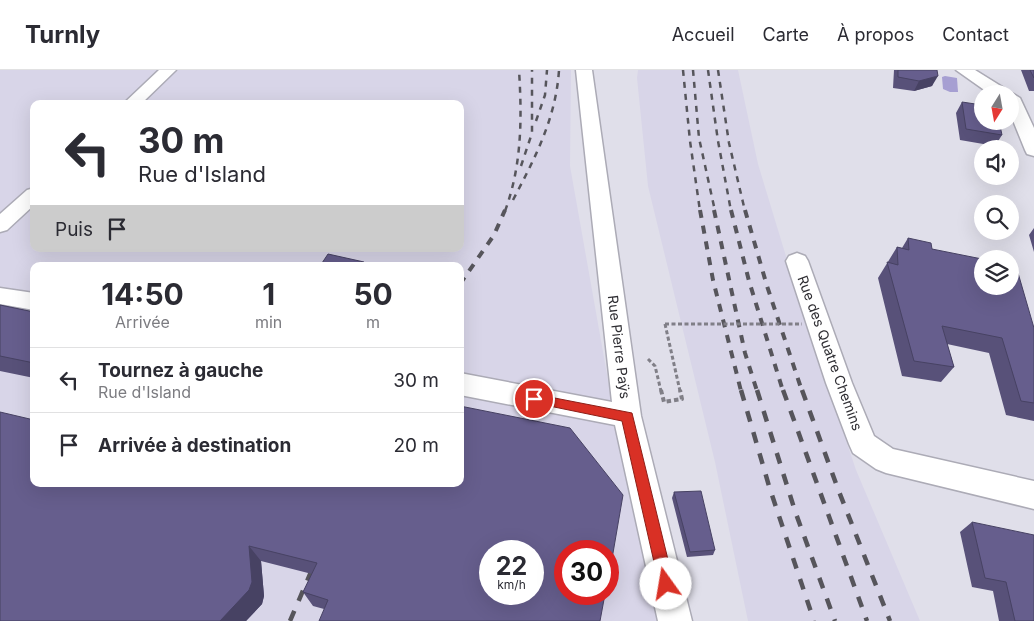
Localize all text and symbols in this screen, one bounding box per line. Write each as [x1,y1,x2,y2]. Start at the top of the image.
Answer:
text: Turnly [25,20,100,49]
text: Accueil [672,24,735,45]
text: Carte [763,24,809,45]
text: À propos [837,24,914,45]
text: Contact [942,24,1009,45]
north arrow [974,85,1019,130]
map controls [974,85,1019,295]
text: 30 m [138,119,224,161]
icon: left [55,120,120,185]
button: sound [974,140,1019,185]
text: Rue d'Island [138,161,266,187]
button: search [974,195,1019,240]
icon: arrive [103,215,131,243]
text: Puis [55,218,93,241]
button: layers [974,250,1019,295]
street label: Rue des Quatre Chemins [794,273,867,433]
text: 14:50 [101,276,184,312]
text: 1 [262,276,275,312]
text: 50 [353,276,393,312]
street label: Rue Pierre Paÿs [605,294,634,400]
text: Arrivée [115,312,170,332]
text: min [255,312,282,332]
text: m [366,312,380,332]
text: Tournez à gauche [98,359,263,382]
icon: left [55,366,83,394]
text: 30 m [393,369,439,392]
pin [513,378,555,420]
text: Rue d'Island [98,382,191,402]
icon: arrive [520,385,548,413]
icon: arrive [55,431,83,459]
text: Arrivée à destination [98,434,291,457]
text: 20 m [393,434,439,457]
speed limit sign: 30 [554,540,619,605]
text: 22 [496,551,527,581]
position arrow [639,557,691,609]
text: km/h [497,577,526,592]

